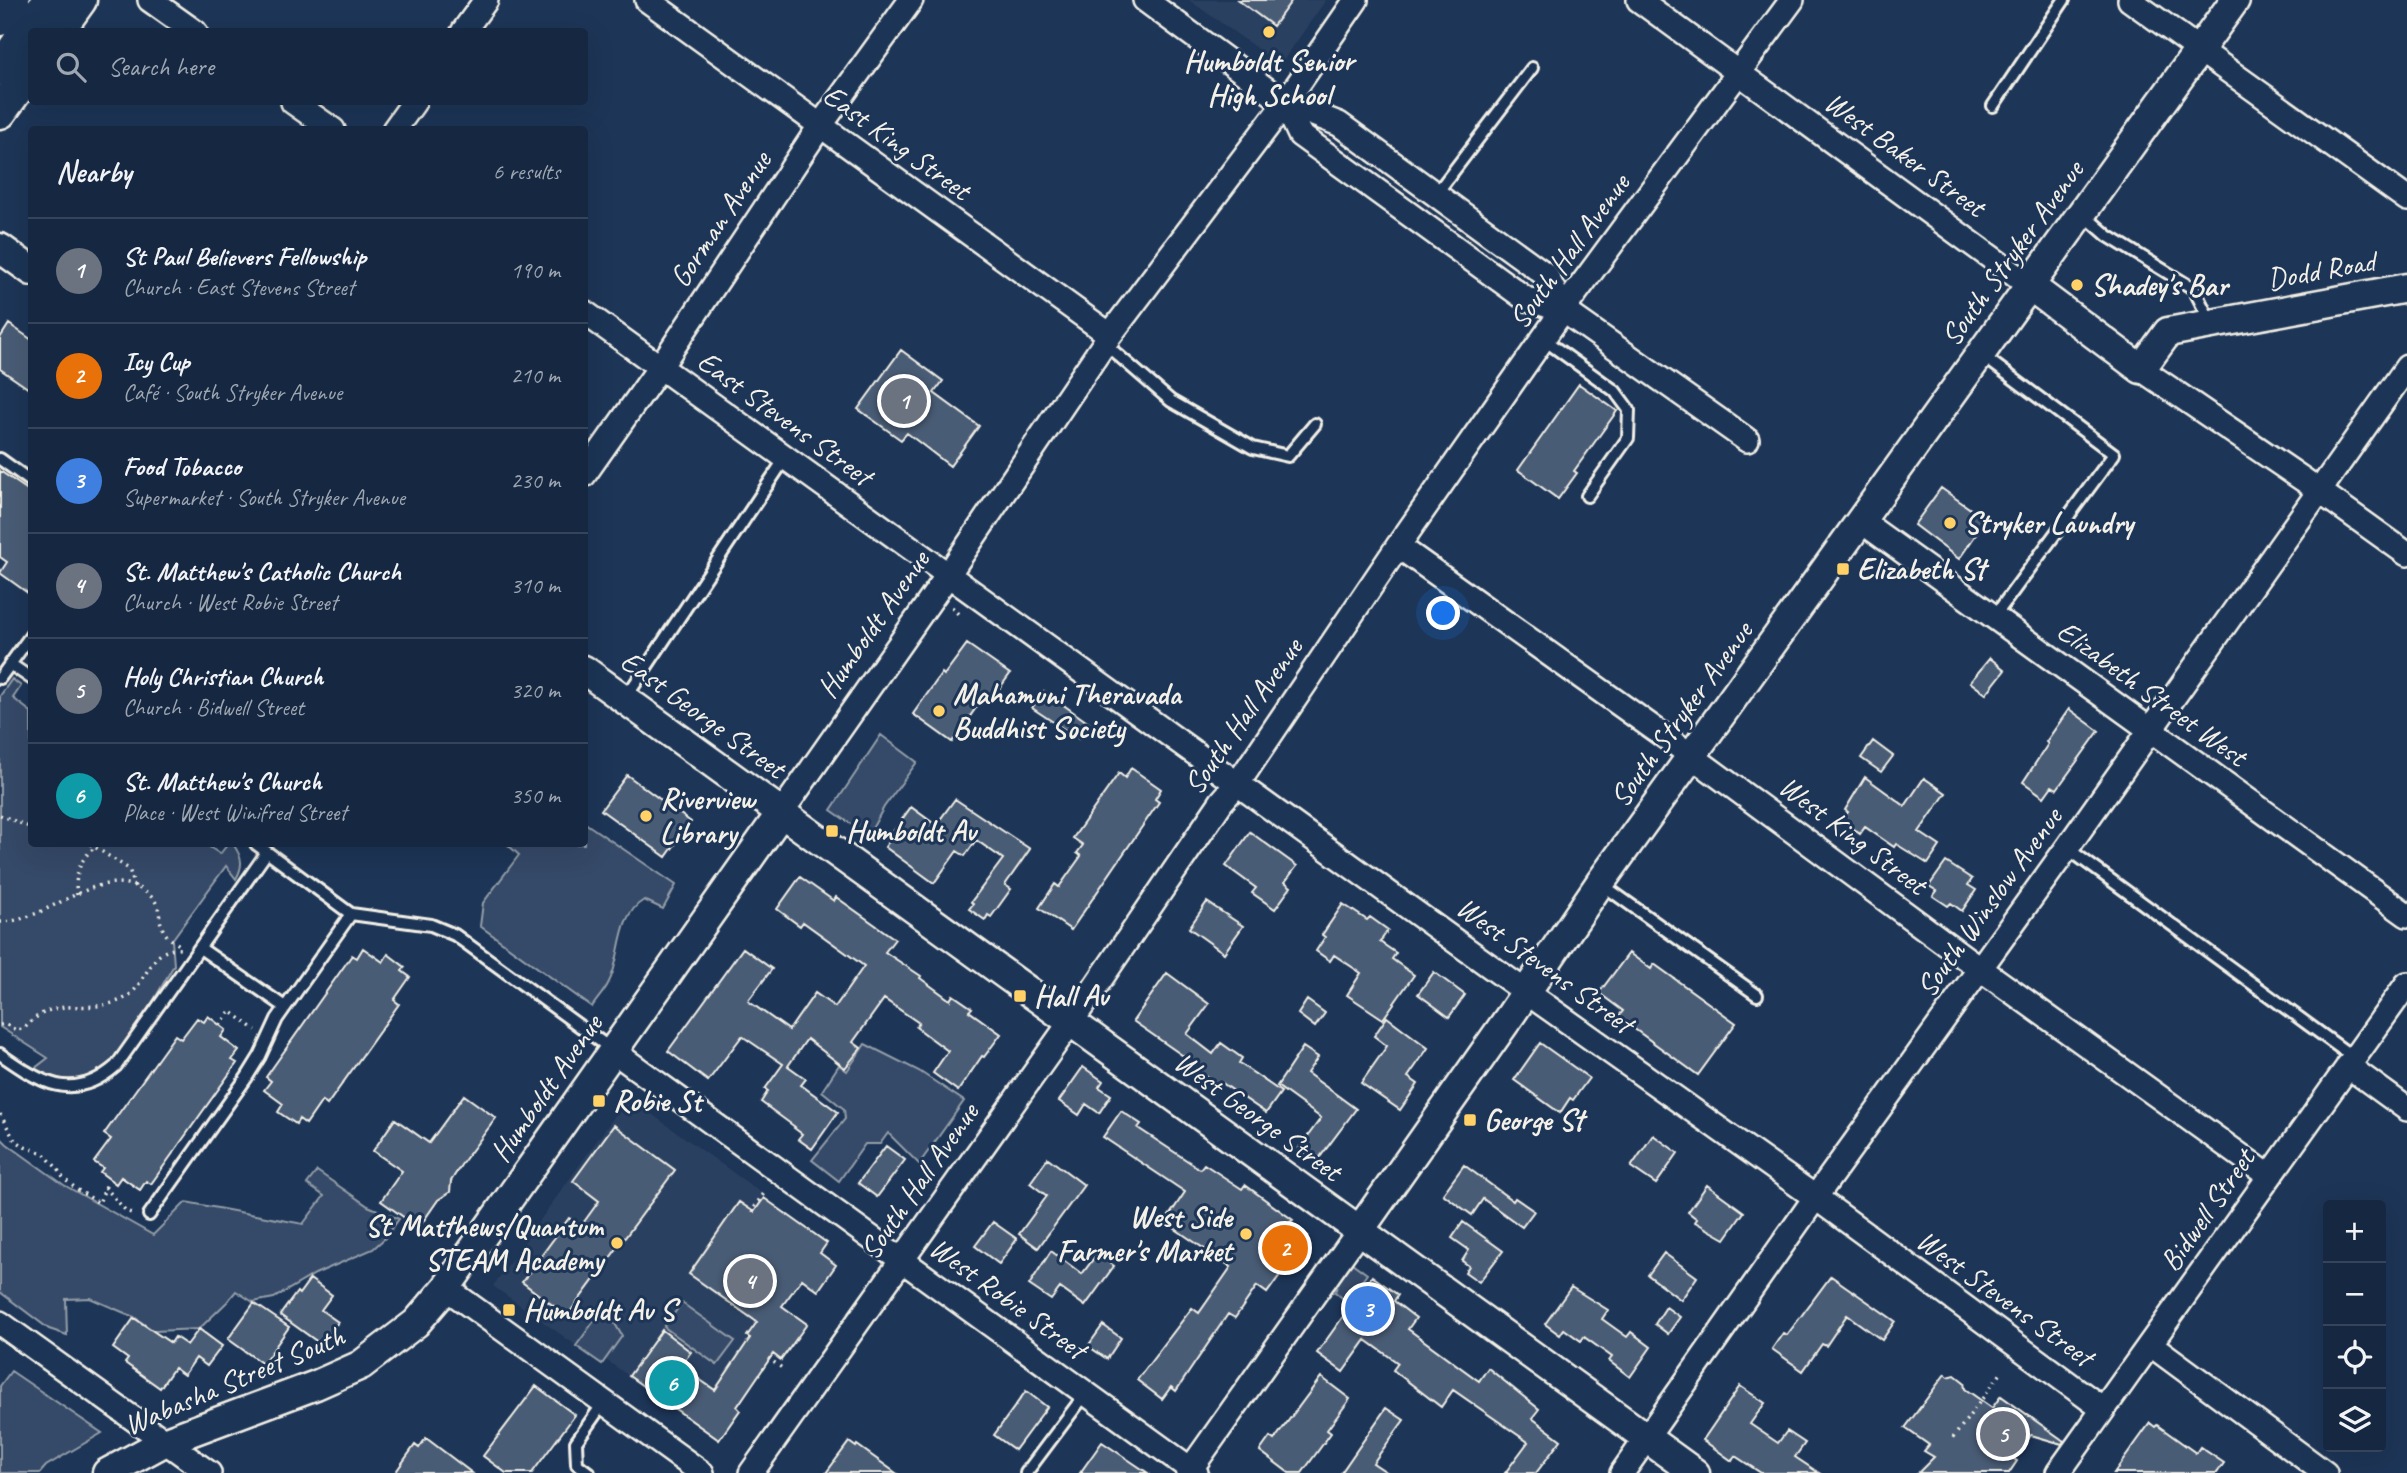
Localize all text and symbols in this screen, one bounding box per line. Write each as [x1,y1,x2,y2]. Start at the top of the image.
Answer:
marker: Humboldt Senior High School [1261,24,1277,40]
search box [28,28,588,105]
place label: Humboldt Senior High School [1184,42,1357,114]
icon: search [52,48,90,86]
text: Search here [108,50,214,83]
street label: East King Street [816,76,981,210]
street label: West Baker Street [1817,83,1995,227]
street label: Gorman Avenue [661,142,781,294]
street label: South Stryker Avenue [1932,151,2093,353]
text: Nearby [56,153,132,191]
text: 6 results [493,157,560,186]
street label: South Hall Avenue [1500,164,1639,336]
text: St Paul Believers Fellowship [123,240,366,273]
street label: Dodd Road [2264,241,2382,298]
text: 1 [74,256,84,285]
text: 190 m [511,256,560,285]
place label: Shadey's Bar [2091,266,2231,304]
text: Church · East Stevens Street [123,273,354,302]
marker: Shadey's Bar [2069,277,2085,293]
street label: East Stevens Street [690,342,883,497]
text: Icy Cup [123,345,190,378]
text: 2 [74,361,84,390]
text: 210 m [511,361,560,390]
pin: 1 [881,375,927,427]
text: Café · South Stryker Avenue [123,378,342,407]
text: Food Tobacco [123,450,241,483]
text: 3 [74,466,84,495]
text: 230 m [511,466,560,495]
text: Supermarket · South Stryker Avenue [123,483,405,512]
place label: Stryker Laundry [1964,504,2136,542]
marker: Stryker Laundry [1942,515,1958,531]
street label: Humboldt Avenue [808,541,939,705]
place label: Elizabeth St [1857,550,1990,588]
text: St. Matthew's Catholic Church [123,555,401,588]
marker: Elizabeth St [1835,561,1851,577]
text: 4 [74,571,84,600]
text: 310 m [511,571,560,600]
text: Church · West Robie Street [123,588,337,617]
your location [1426,596,1460,630]
street label: Elizabeth Street West [2050,611,2257,776]
street label: South Stryker Avenue [1601,612,1762,814]
street label: South Hall Avenue [1175,629,1312,802]
street label: East George Street [613,641,795,788]
text: Holy Christian Church [123,660,323,693]
place label: Mahamuni Theravada Buddhist Society [953,675,1183,748]
text: 5 [74,676,84,705]
text: 320 m [511,676,560,705]
text: Church · Bidwell Street [123,693,304,722]
marker: Mahamuni Theravada Buddhist Society [931,703,947,719]
text: St. Matthew's Church [123,765,322,798]
street label: West King Street [1772,767,1937,905]
place label: Riverview Library [660,780,757,852]
text: 6 [74,781,84,810]
text: 350 m [511,781,560,810]
text: Place · West Winifred Street [123,798,347,827]
street label: South Winslow Avenue [1907,798,2072,1004]
marker: Riverview Library [638,808,654,824]
place label: Humboldt Av [846,812,978,850]
marker: Humboldt Av [824,823,840,839]
street label: West Stevens Street [1449,888,1644,1044]
place label: Hall Av [1034,977,1111,1015]
marker: Hall Av [1012,988,1028,1004]
street label: Humboldt Avenue [481,1005,612,1169]
street label: West George Street [1167,1043,1352,1191]
place label: Robie St [613,1082,704,1120]
marker: Robie St [591,1093,607,1109]
street label: South Hall Avenue [851,1094,988,1267]
place label: George St [1484,1101,1589,1139]
marker: George St [1462,1112,1478,1128]
street label: Bidwell Street [2151,1139,2265,1279]
place label: West Side Farmer's Market [1057,1198,1235,1270]
map controls [2323,1200,2386,1452]
button: + [2323,1200,2386,1263]
place label: St Matthews/Quantum STEAM Academy [365,1207,606,1279]
street label: West Stevens Street [1909,1221,2104,1377]
pin: 2 [1262,1222,1308,1274]
marker: West Side Farmer's Market [1238,1226,1254,1242]
street label: West Robie Street [922,1228,1097,1370]
marker: St Matthews/Quantum STEAM Academy [609,1235,625,1251]
pin: 4 [727,1255,773,1307]
button: − [2323,1263,2386,1326]
pin: 3 [1345,1283,1391,1335]
place label: Humboldt Av S [523,1291,682,1329]
marker: Humboldt Av S [501,1302,517,1318]
street label: Wabasha Street South [118,1316,351,1444]
button: locate [2323,1326,2386,1389]
pin: 6 [649,1357,695,1409]
button: layers [2323,1389,2386,1452]
pin: 5 [1980,1408,2026,1460]

